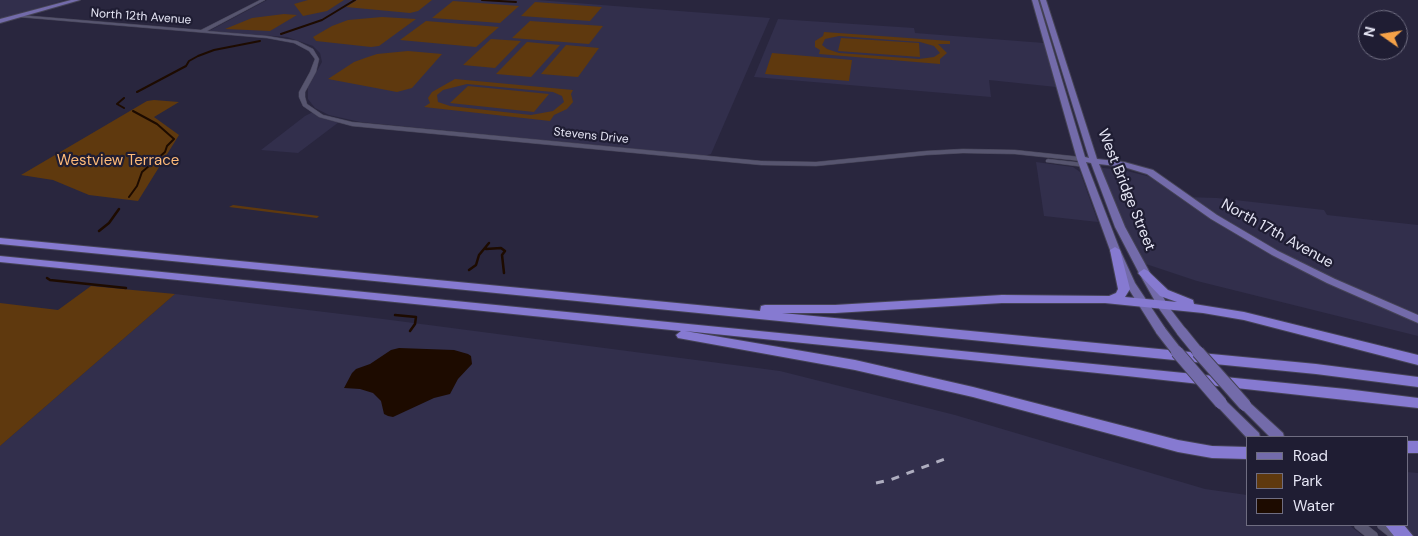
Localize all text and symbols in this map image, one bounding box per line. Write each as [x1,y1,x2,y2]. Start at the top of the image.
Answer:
street label: North 12th Avenue [90,6,192,28]
north arrow [1358,10,1408,60]
text: N [1359,25,1379,39]
street label: Stevens Drive [553,125,629,147]
street label: West Bridge Street [1093,126,1159,254]
park label: Westview Terrace [57,152,179,170]
street label: North 17th Avenue [1218,196,1336,272]
legend [1246,436,1408,526]
text: Road [1293,446,1328,466]
text: Park [1293,471,1323,491]
text: Water [1293,496,1334,516]

